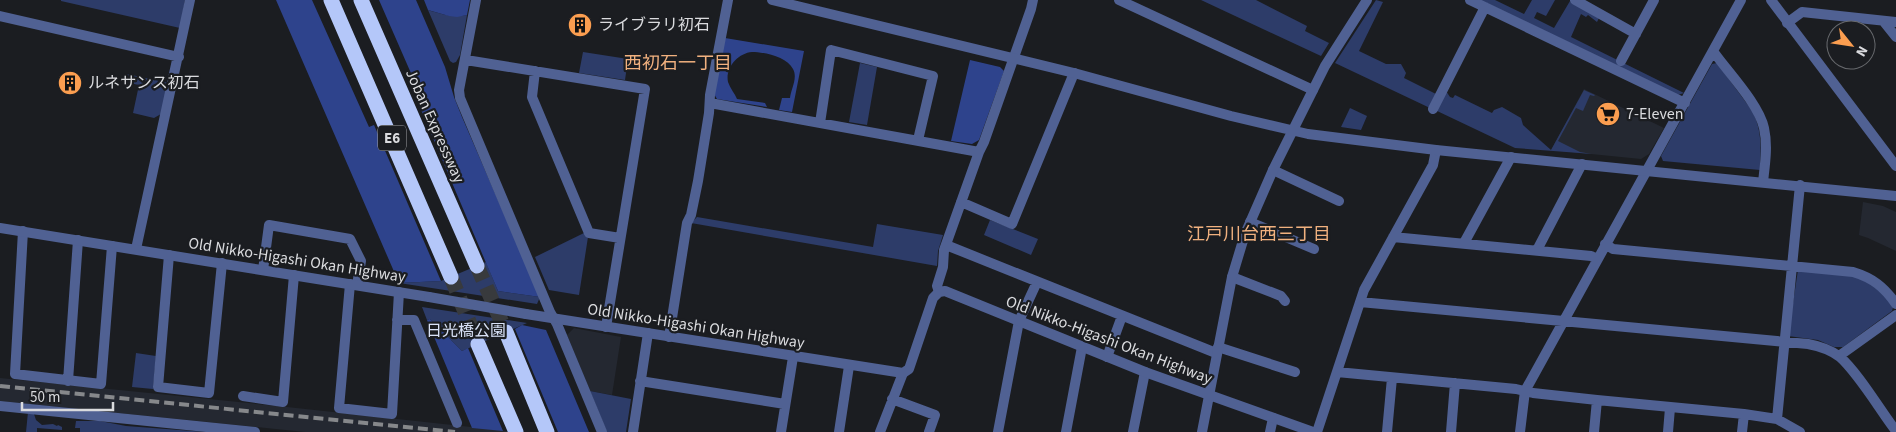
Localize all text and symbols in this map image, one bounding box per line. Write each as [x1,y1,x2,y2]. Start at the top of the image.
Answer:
building icon: ライブラリ初石 [567,12,593,38]
place label: ライブラリ初石 [598,14,710,36]
north arrow [1826,20,1876,70]
text: N [1850,42,1872,60]
district label: 西初石一丁目 [624,51,732,76]
street label: Joban Expressway [400,66,470,187]
building icon: ルネサンス初石 [57,70,83,96]
place label: ルネサンス初石 [88,72,200,94]
supermarket icon: 7-Eleven [1595,101,1621,127]
place label: 7-Eleven [1626,103,1684,125]
road number: E6 [378,126,406,150]
district label: 江戸川台西三丁目 [1187,222,1331,247]
street label: Old Nikko-Higashi Okan Highway [187,232,408,288]
street label: Old Nikko-Higashi Okan Highway [1003,290,1216,390]
street label: Old Nikko-Higashi Okan Highway [586,298,807,354]
park label: 日光橋公園 [426,320,506,342]
scale bar [22,380,114,412]
text: 50 m [30,387,60,408]

